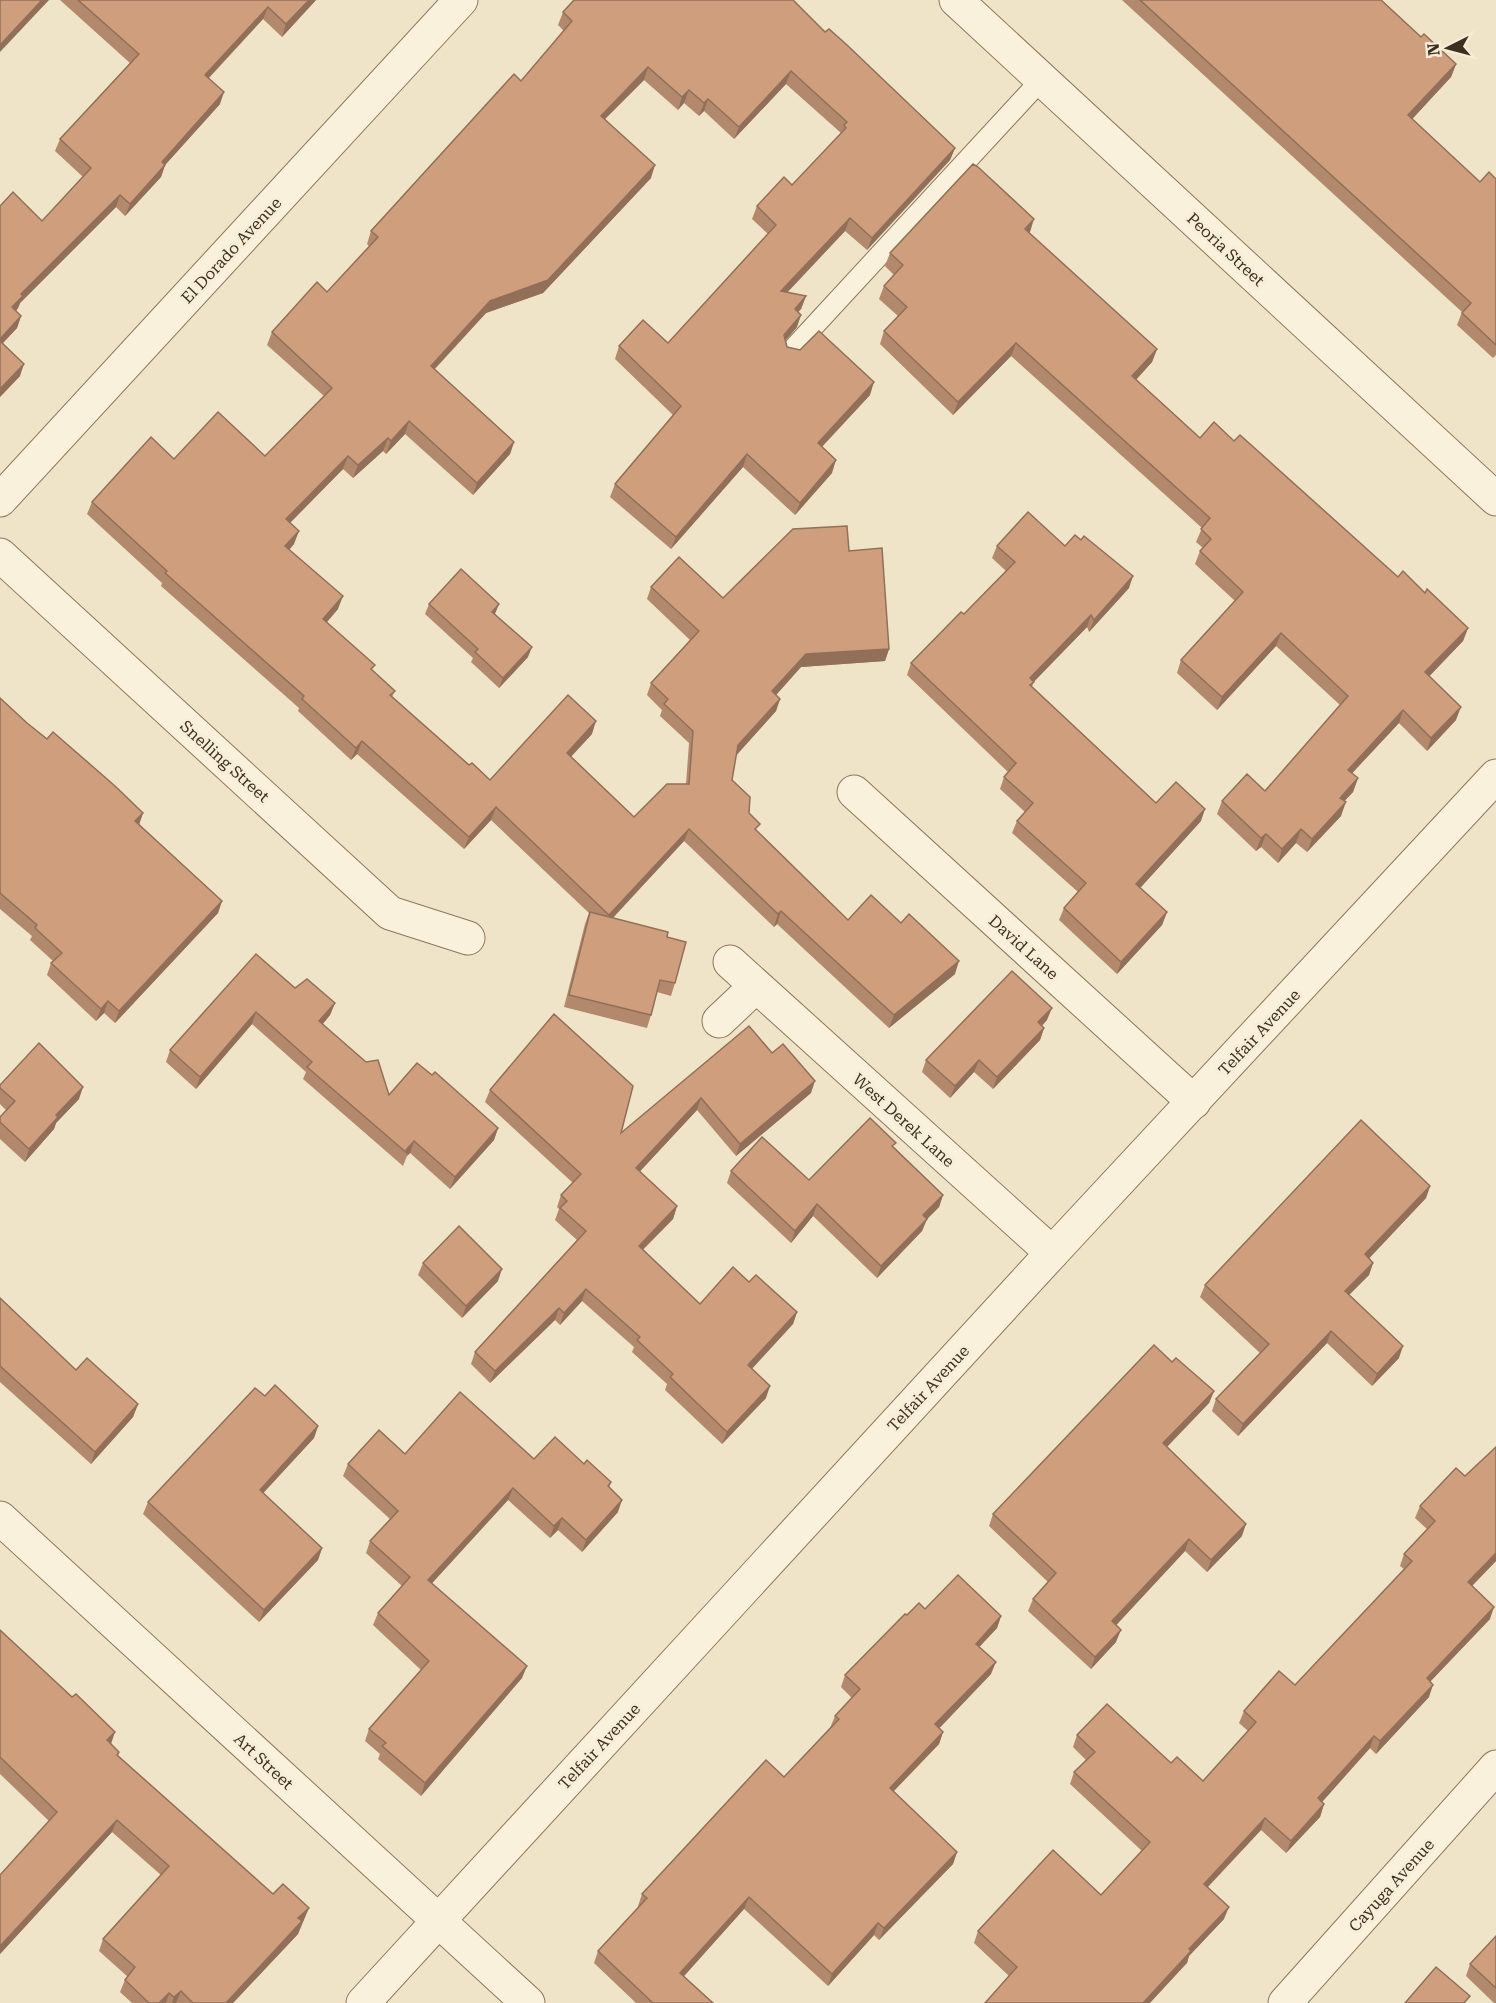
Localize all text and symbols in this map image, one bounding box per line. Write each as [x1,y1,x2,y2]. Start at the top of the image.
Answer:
north arrow [1418,18,1478,78]
text: N [1423,42,1444,57]
street label: El Dorado Avenue [177,193,285,307]
street label: Peoria Street [1183,209,1268,290]
street label: Snelling Street [176,716,273,806]
street label: David Lane [985,911,1063,984]
street label: Telfair Avenue [1215,985,1304,1079]
street label: West Derek Lane [849,1070,959,1171]
street label: Telfair Avenue [884,1341,973,1435]
street label: Telfair Avenue [555,1699,644,1793]
street label: Art Street [230,1729,297,1794]
street label: Cayuga Avenue [1345,1835,1438,1936]

